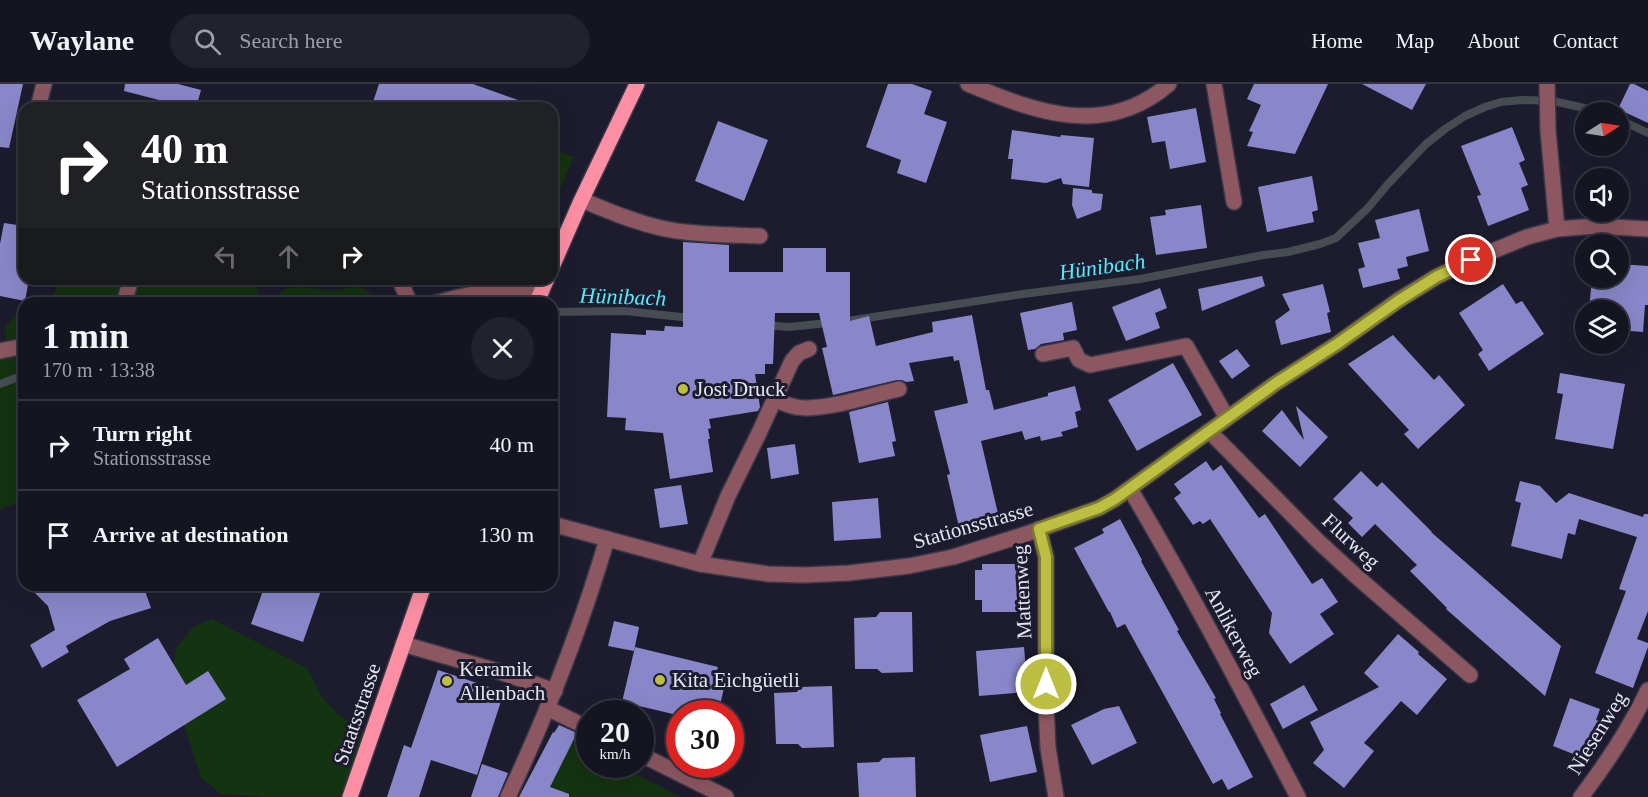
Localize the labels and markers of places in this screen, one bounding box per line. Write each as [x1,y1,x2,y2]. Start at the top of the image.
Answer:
pin [1445,234,1496,285]
place label: Jost Druck [695,377,786,401]
marker: Jost Druck [676,382,690,396]
place label: Keramik Allenbach [459,657,546,705]
place label: Kita Eichgüetli [672,668,800,692]
marker: Kita Eichgüetli [653,673,667,687]
marker: Keramik Allenbach [440,674,454,688]

